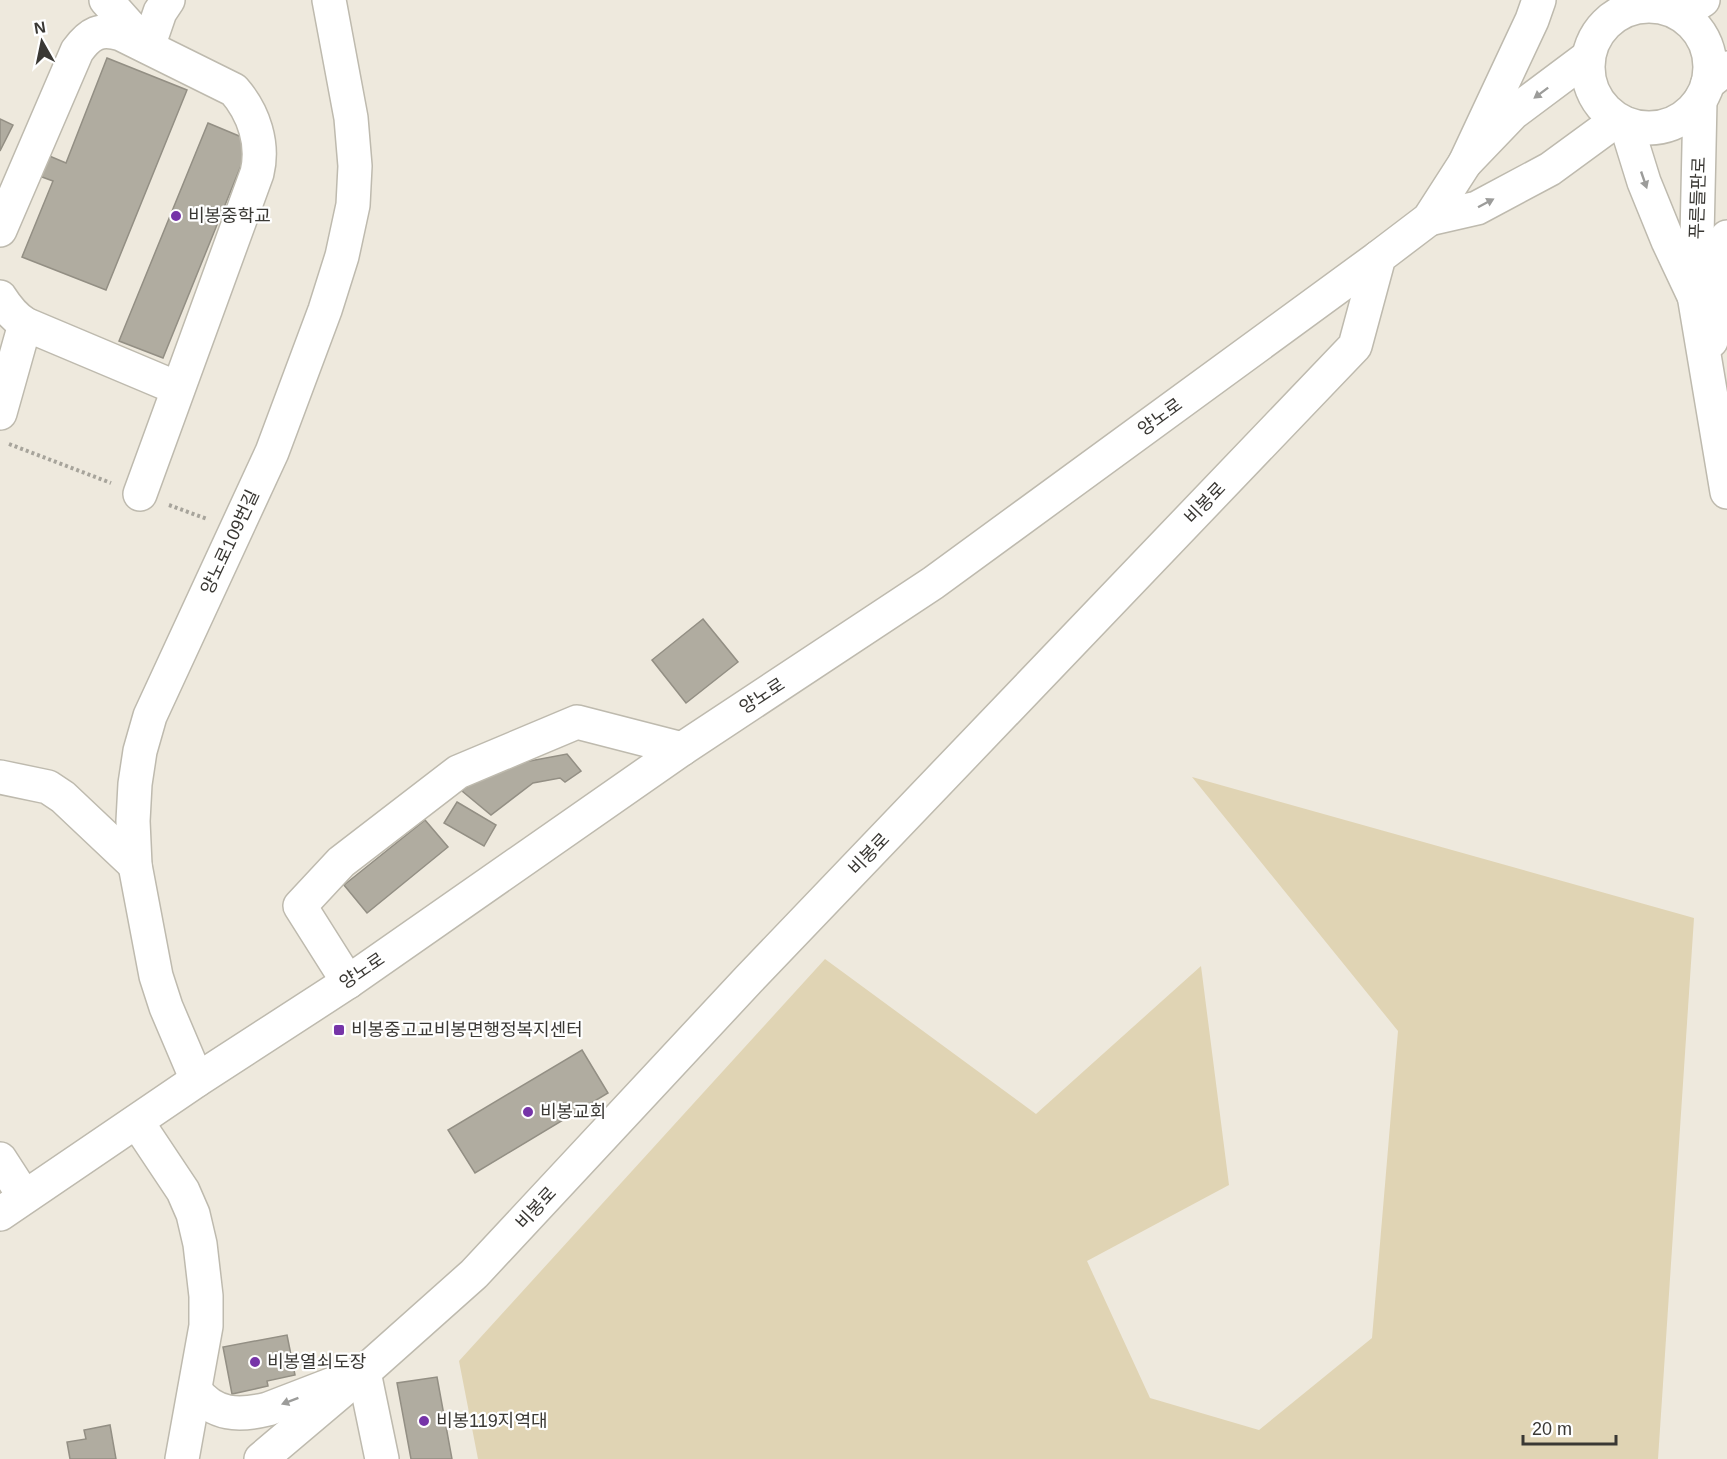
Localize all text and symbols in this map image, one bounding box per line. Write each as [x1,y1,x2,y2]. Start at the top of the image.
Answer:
north arrow [12,12,72,72]
text: N [33,18,47,37]
one-way arrow [1533,86,1548,98]
street label: 푸른들판로 [1687,156,1709,240]
one-way arrow [1639,171,1649,189]
one-way arrow [1477,199,1494,208]
place label: 비봉중학교 [188,206,271,226]
marker: 비봉중학교 [169,209,183,223]
street label: 양노로 [1134,394,1186,440]
street label: 비봉로 [1181,478,1229,528]
street label: 양노로109번길 [197,487,263,597]
street label: 양노로 [736,674,788,718]
street label: 비봉로 [845,829,893,879]
street label: 양노로 [336,949,388,993]
place label: 비봉중고교비봉면행정복지센터 [351,1020,583,1040]
marker: 비봉중고교비봉면행정복지센터 [332,1023,346,1037]
place label: 비봉교회 [540,1102,606,1122]
marker: 비봉교회 [521,1105,535,1119]
street label: 비봉로 [512,1183,560,1233]
place label: 비봉열쇠도장 [267,1352,366,1372]
marker: 비봉열쇠도장 [248,1355,262,1369]
one-way arrow [280,1396,298,1406]
scale bar [1523,1408,1616,1446]
place label: 비봉119지역대 [436,1411,548,1431]
marker: 비봉119지역대 [417,1414,431,1428]
text: 20 m [1532,1419,1572,1439]

